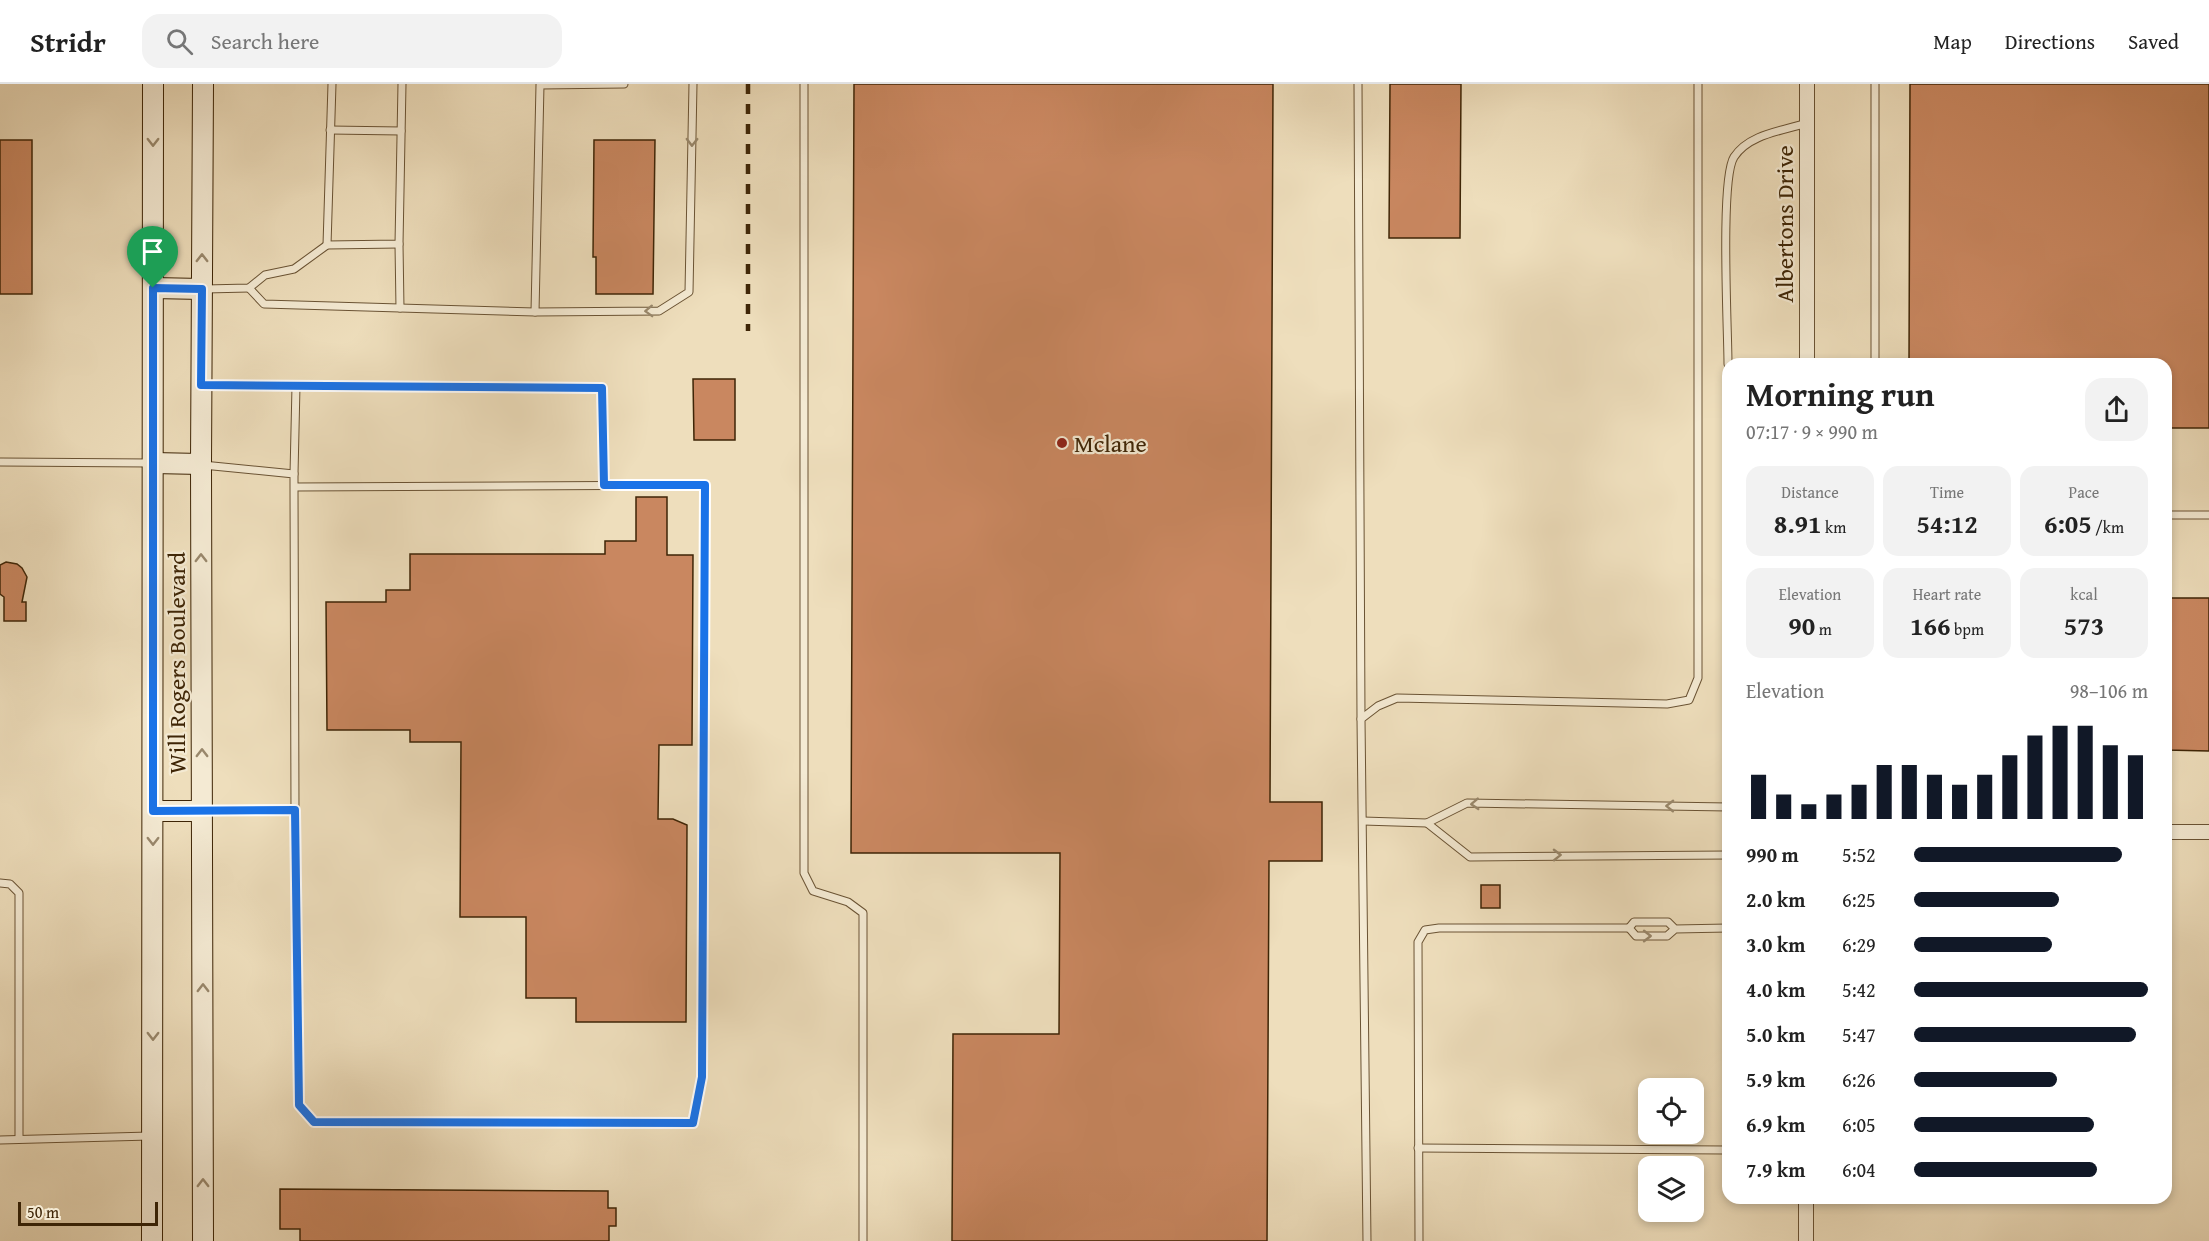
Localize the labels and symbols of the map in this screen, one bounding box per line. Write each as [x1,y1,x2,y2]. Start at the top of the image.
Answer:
one-way arrow [147,138,159,147]
one-way arrow [686,138,698,147]
street label: Albertons Drive [1767,145,1802,303]
pin [127,226,178,288]
one-way arrow [196,253,208,262]
one-way arrow [645,305,654,317]
place label: Mclane [1074,426,1147,461]
marker: Mclane [1055,436,1069,450]
street label: Will Rogers Boulevard [159,552,194,774]
one-way arrow [195,553,207,562]
one-way arrow [196,748,208,757]
one-way arrow [1470,798,1479,811]
one-way arrow [1665,800,1674,812]
one-way arrow [147,837,159,846]
one-way arrow [1553,849,1562,861]
one-way arrow [1642,930,1651,942]
one-way arrow [196,983,209,992]
one-way arrow [147,1032,159,1041]
one-way arrow [197,1178,209,1187]
scale bar [18,1199,158,1226]

